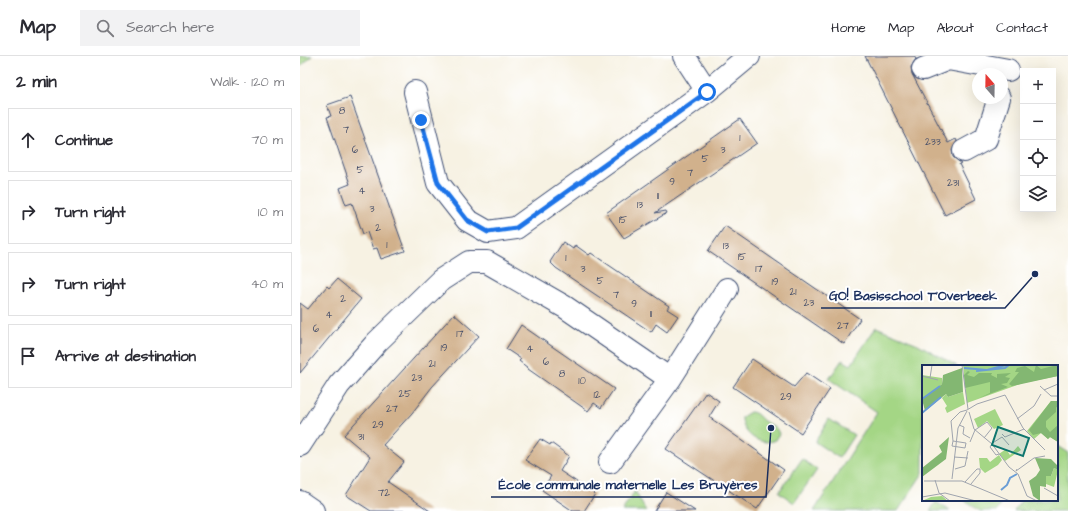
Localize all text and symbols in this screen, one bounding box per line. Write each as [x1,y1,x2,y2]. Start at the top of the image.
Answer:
search box [80,10,360,46]
text: Map [20,14,56,41]
icon: search [94,17,116,39]
text: Search here [126,17,215,38]
text: Home [831,18,866,38]
text: Map [888,18,914,38]
text: About [936,18,974,38]
text: Contact [996,18,1048,38]
north arrow [972,68,1008,104]
map controls [1020,68,1056,212]
button: + [1020,68,1056,104]
text: 2 min [16,70,57,94]
text: Walk · 120 m [210,73,284,91]
route start [698,83,716,101]
house number: 8 [339,104,346,118]
button: − [1020,104,1056,140]
route end [412,111,430,129]
house number: 7 [343,123,349,137]
icon: ahead [17,129,39,151]
text: Continue [55,130,113,151]
text: 70 m [251,131,283,149]
house number: 1 [739,131,741,145]
house number: 233 [925,135,941,149]
button: locate [1020,140,1056,176]
house number: 6 [352,143,359,157]
house number: 3 [720,143,726,157]
house number: 5 [701,152,709,166]
house number: 5 [356,163,364,177]
house number: 7 [687,166,693,180]
house number: 9 [669,175,675,189]
house number: 231 [947,176,960,190]
button: layers [1020,176,1056,212]
house number: 4 [359,184,366,198]
house number: 11 [657,189,660,203]
house number: 13 [637,198,643,212]
icon: right [17,201,39,223]
text: Turn right [55,202,126,223]
house number: 3 [369,202,375,216]
text: 10 m [258,203,283,221]
house number: 15 [619,213,627,227]
house number: 2 [375,221,381,235]
house number: 1 [386,238,388,252]
house number: 13 [723,239,729,253]
house number: 15 [738,250,746,264]
house number: 1 [565,251,567,265]
house number: 3 [580,262,586,276]
house number: 17 [755,262,763,276]
icon: right [17,273,39,295]
text: Turn right [55,274,126,295]
house number: 5 [596,274,604,288]
text: 40 m [251,275,283,293]
house number: 19 [772,275,779,289]
callout: GO! Basisschool T'Overbeek [821,283,1005,308]
house number: 21 [789,285,797,299]
text: GO! Basisschool T'Overbeek [829,287,998,305]
house number: 7 [613,288,619,302]
house number: 2 [340,292,346,306]
house number: 23 [804,296,814,310]
house number: 9 [631,297,637,311]
house number: 11 [650,307,653,321]
house number: 4 [326,308,333,322]
house number: 27 [837,319,849,333]
house number: 6 [313,322,320,336]
house number: 17 [456,327,464,341]
house number: 19 [441,341,448,355]
house number: 4 [527,342,534,356]
icon: arrive [17,345,39,367]
text: Arrive at destination [55,346,196,367]
house number: 6 [543,355,550,369]
house number: 21 [428,357,436,371]
inset map [922,365,1058,501]
house number: 8 [559,367,566,381]
house number: 23 [412,371,422,385]
house number: 10 [578,374,586,388]
house number: 25 [399,387,411,401]
house number: 12 [593,388,601,402]
house number: 29 [780,390,792,404]
house number: 27 [386,402,398,416]
house number: 29 [372,418,384,432]
house number: 31 [358,430,365,444]
callout: École communale maternelle Les Bruyères [491,472,766,497]
text: École communale maternelle Les Bruyères [498,476,758,495]
house number: 72 [378,486,390,500]

